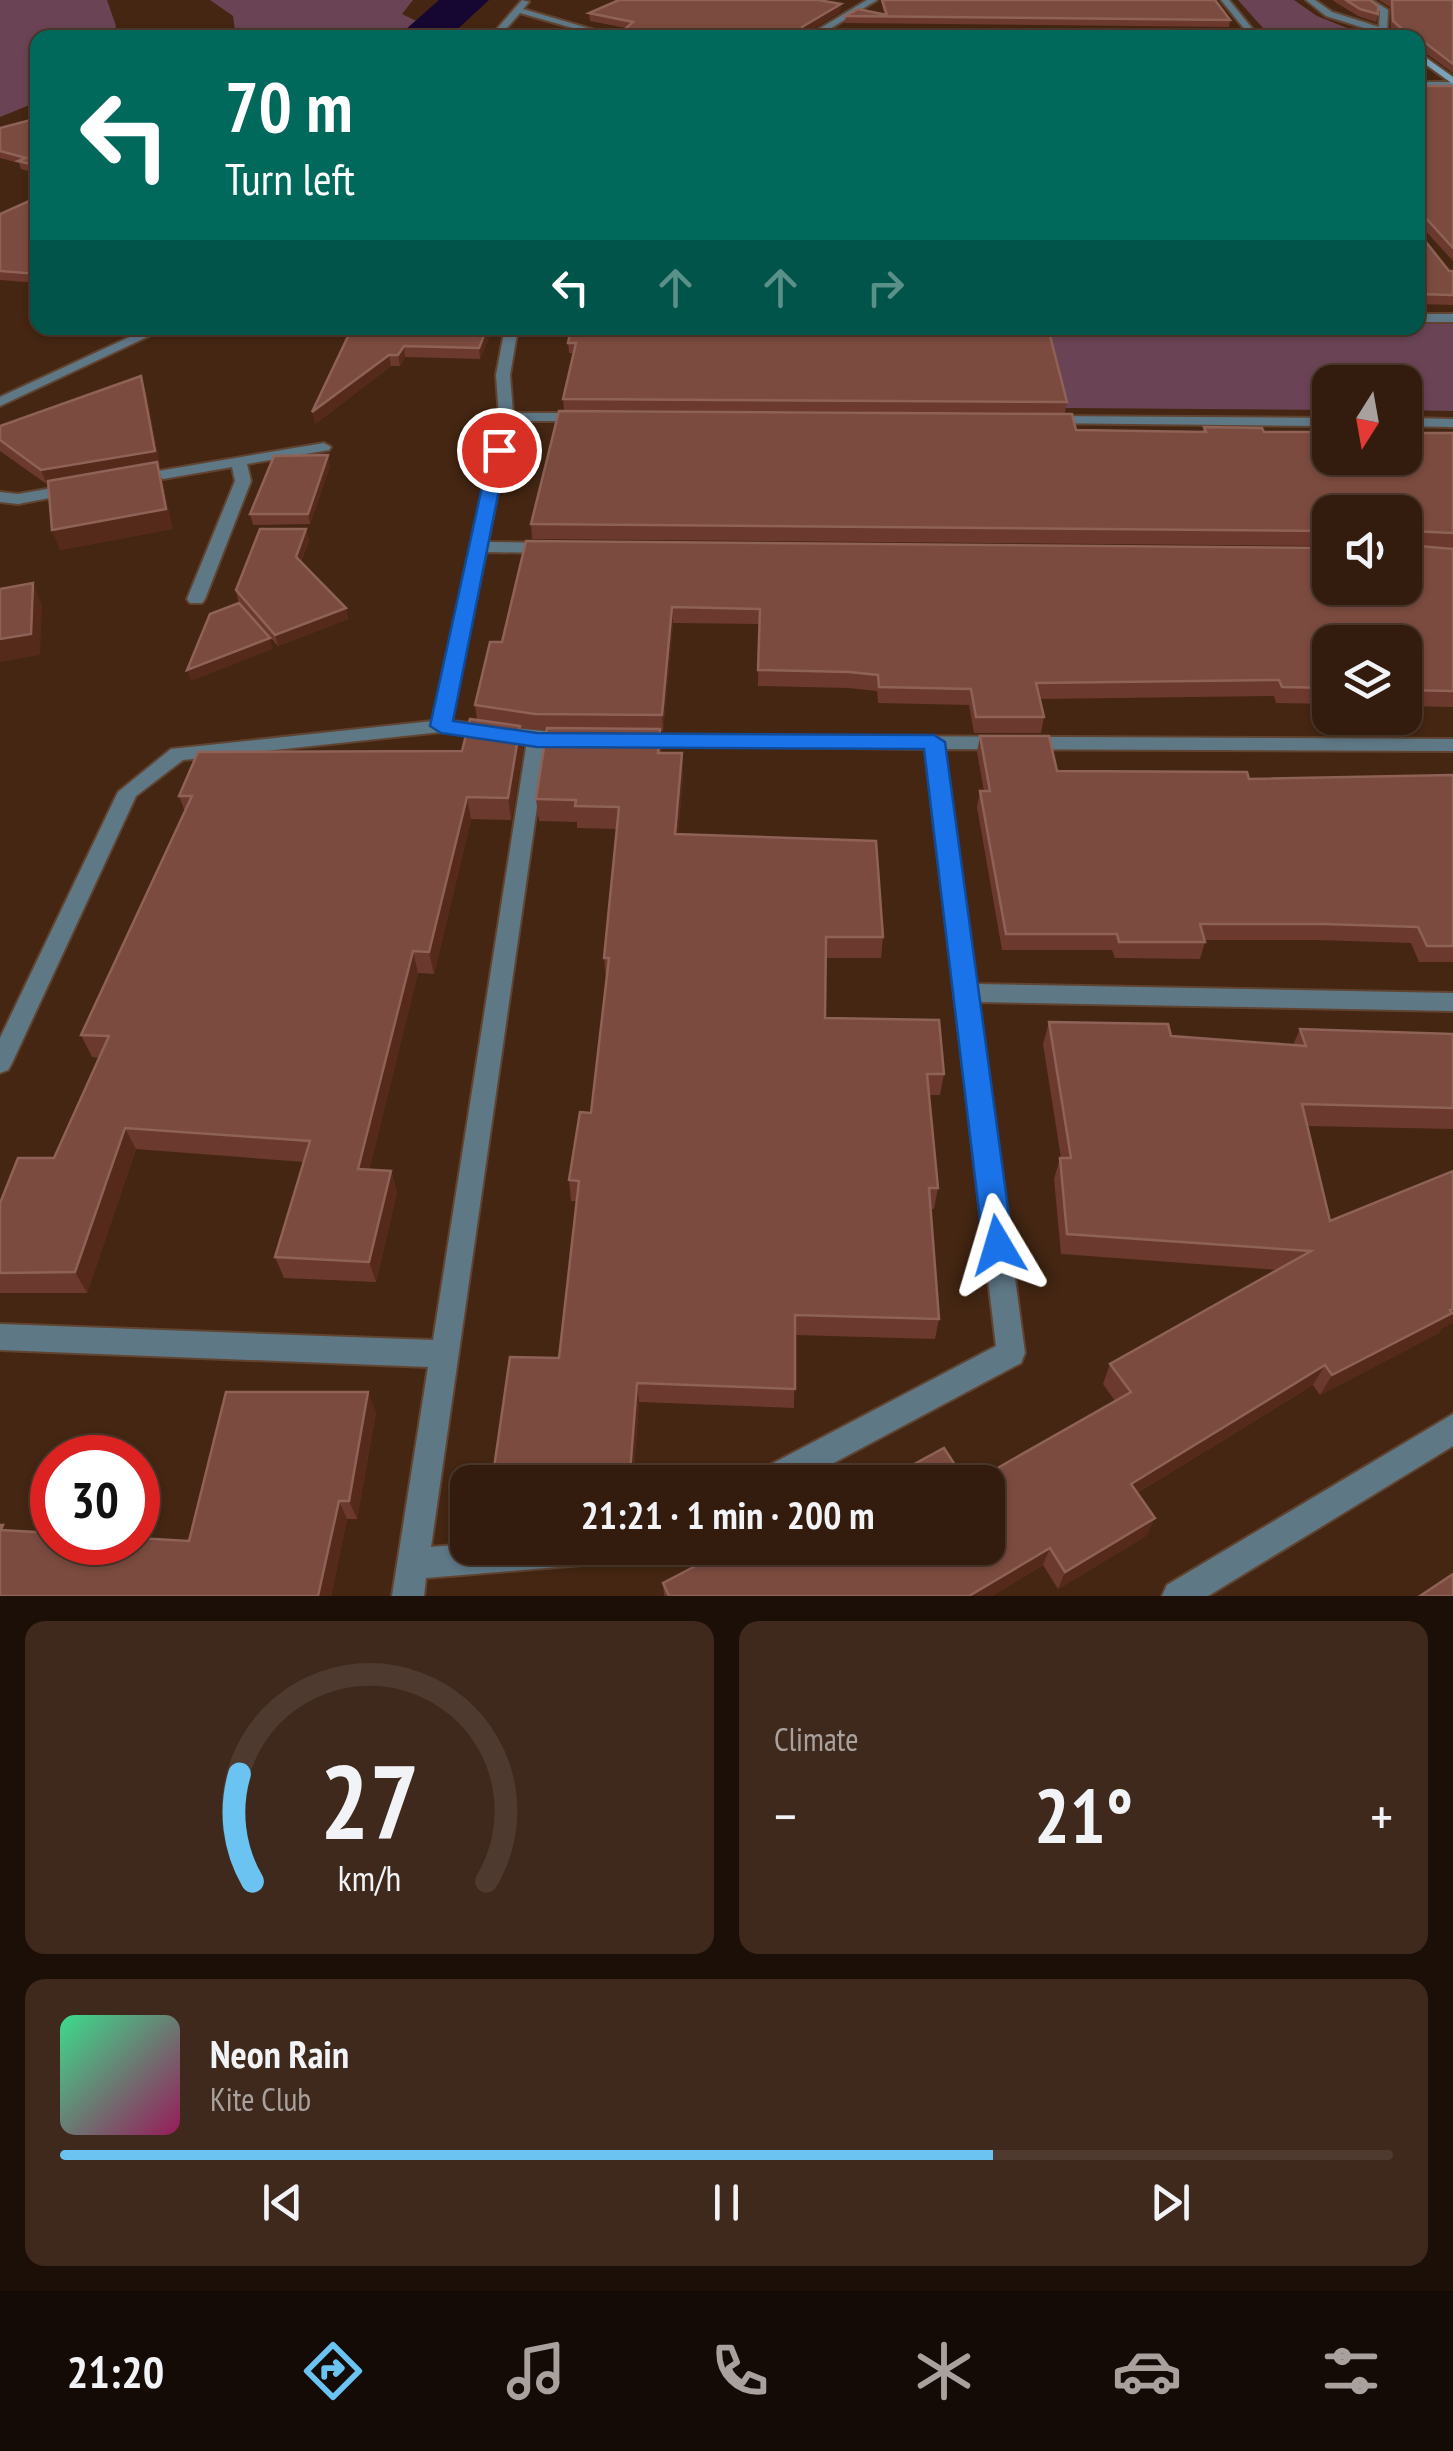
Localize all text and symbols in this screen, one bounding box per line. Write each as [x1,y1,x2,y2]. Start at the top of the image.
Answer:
text: 70 m [225,61,353,151]
icon: left [60,70,190,200]
text: Turn left [225,149,355,207]
icon: left [543,260,598,315]
icon: ahead [648,260,703,315]
icon: ahead [753,260,808,315]
icon: right [858,260,913,315]
north arrow [1312,365,1422,475]
map controls [1312,365,1422,735]
pin [457,408,542,493]
icon: arrive [472,423,527,478]
button: sound [1312,495,1422,605]
button: layers [1312,625,1422,735]
position arrow [946,1193,1050,1297]
speed limit sign: 30 [30,1435,160,1565]
text: 21:21 · 1 min · 200 m [581,1490,874,1539]
text: Climate [774,1718,858,1760]
text: 27 [320,1733,419,1868]
text: 21° [1034,1767,1133,1864]
text: − [774,1780,797,1851]
text: + [1370,1780,1393,1851]
text: km/h [338,1855,401,1901]
text: Neon Rain [210,2029,349,2078]
text: Kite Club [210,2078,311,2120]
icon: previous [255,2175,310,2230]
icon: pause [699,2175,754,2230]
icon: next [1143,2175,1198,2230]
icon: directions [298,2336,368,2406]
icon: music [501,2336,571,2406]
icon: phone [705,2336,775,2406]
icon: climate [909,2336,979,2406]
icon: car [1112,2336,1182,2406]
icon: filters [1316,2336,1386,2406]
text: 21:20 [67,2342,164,2400]

